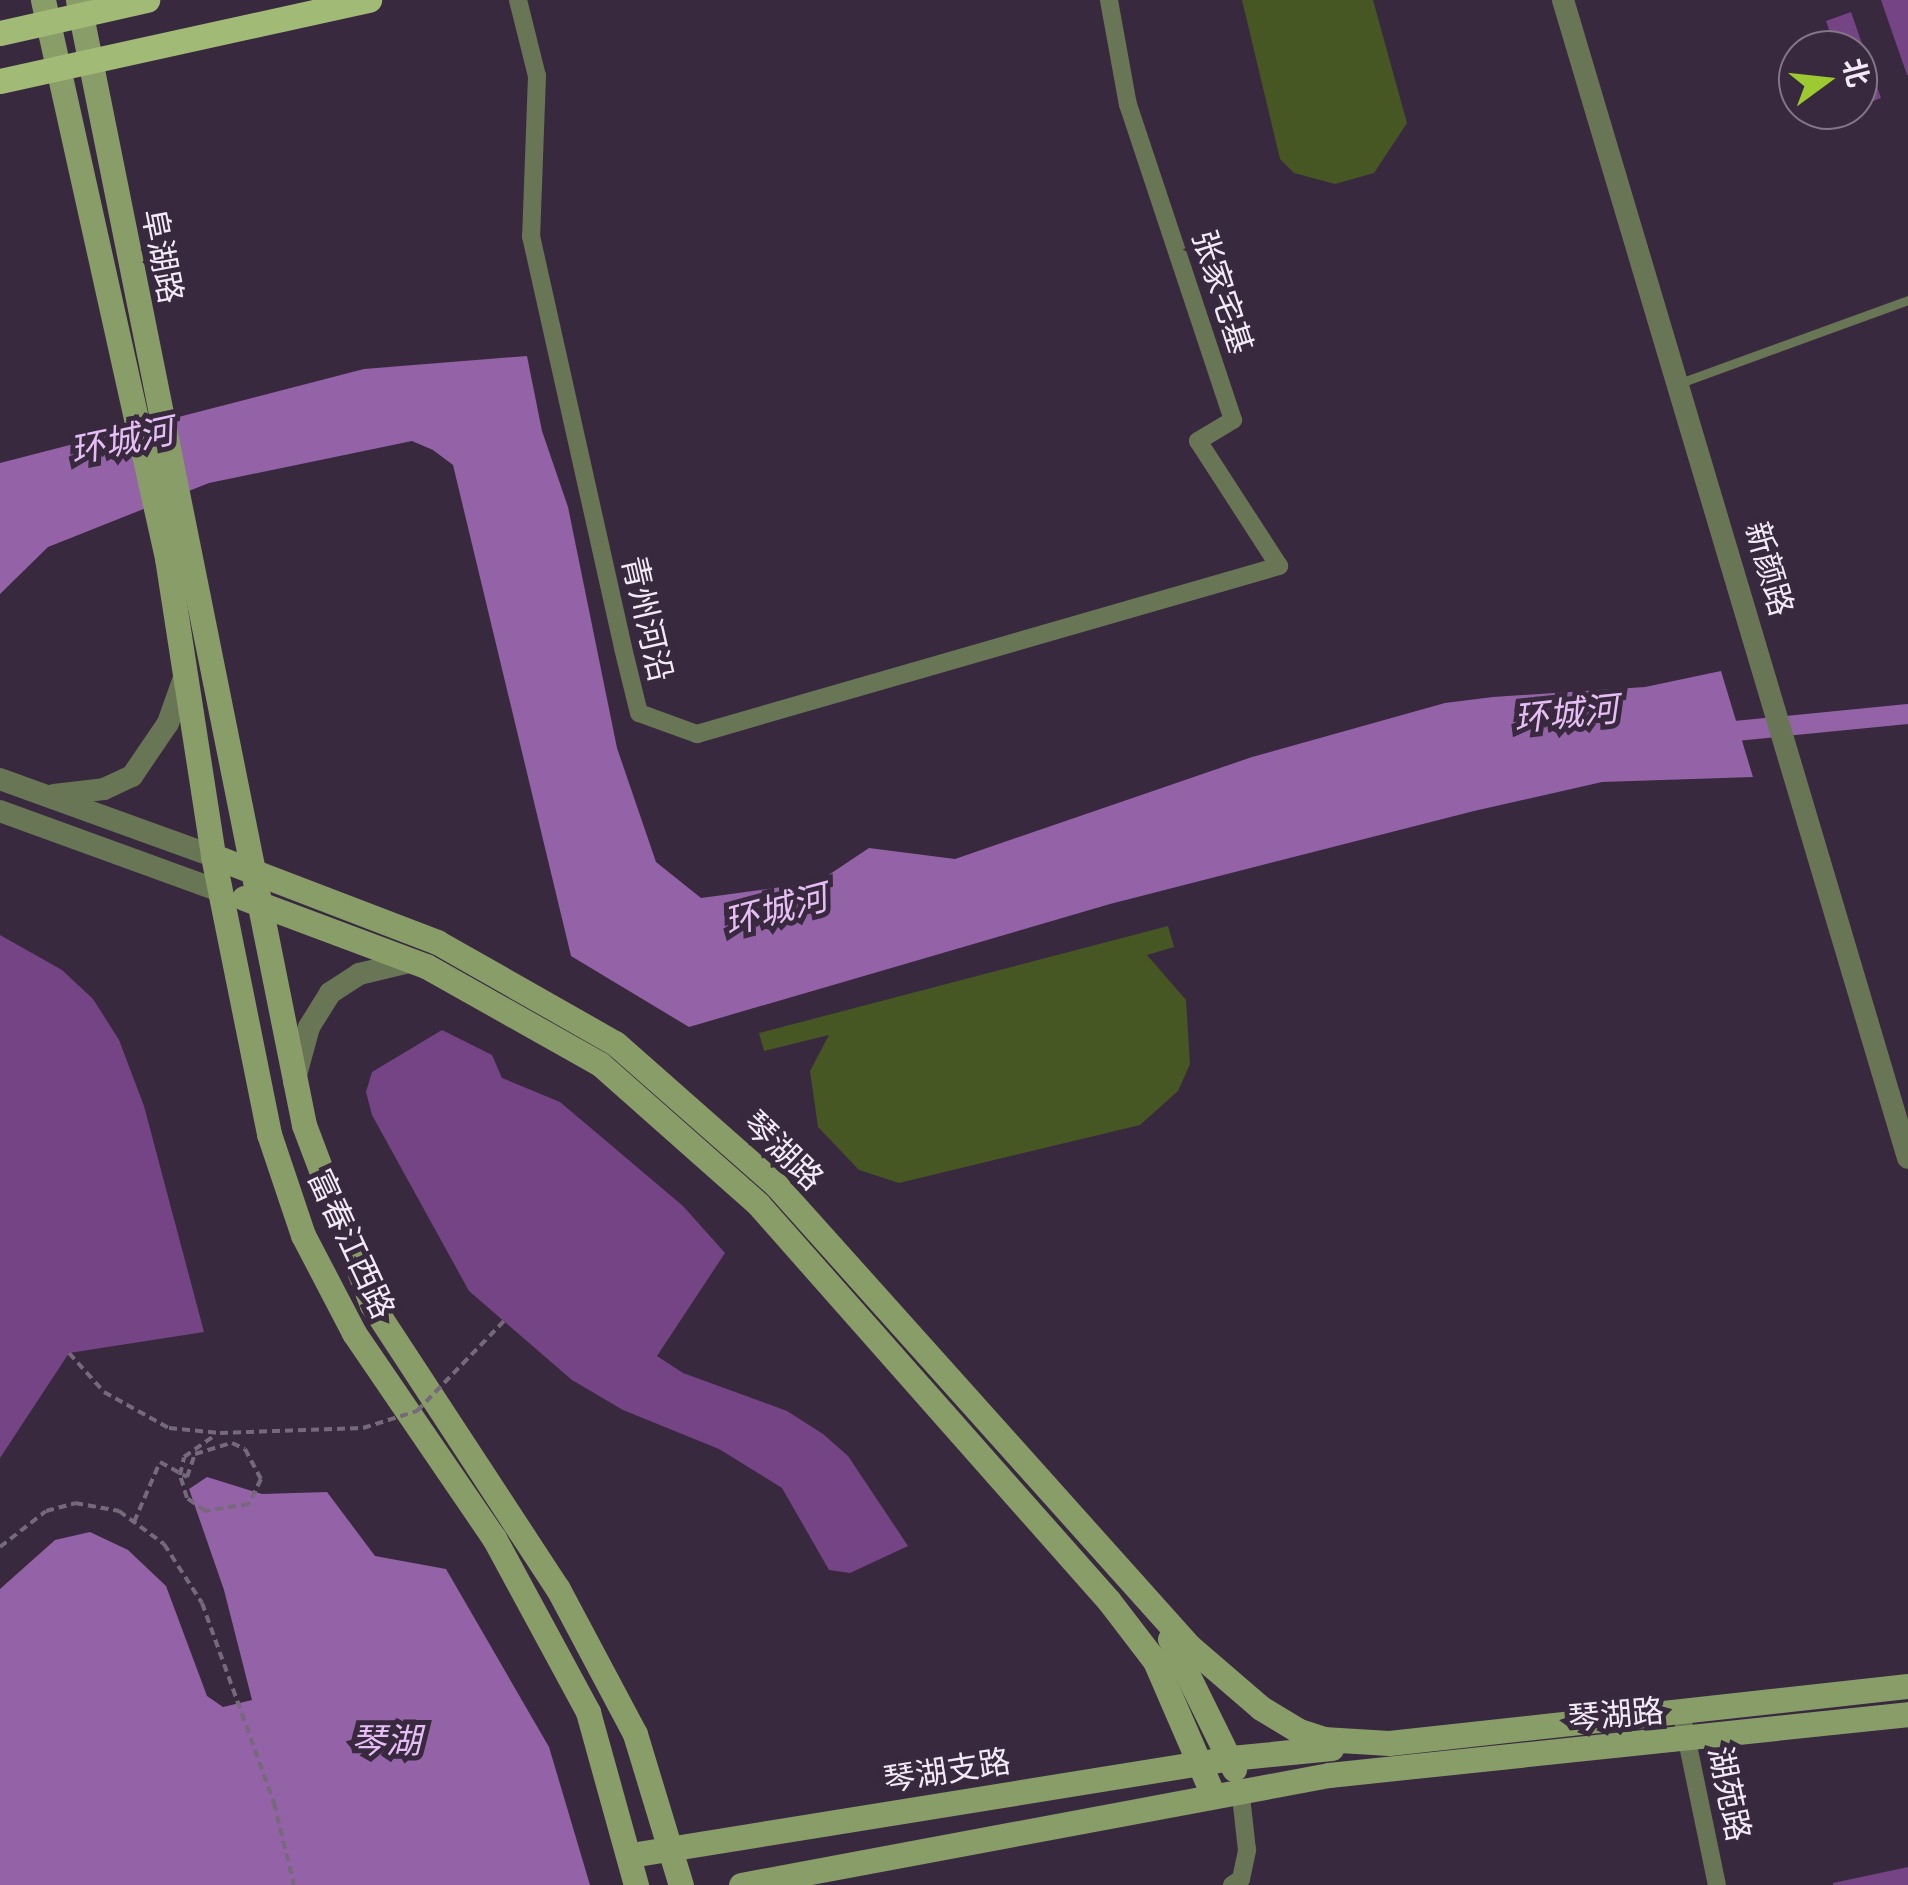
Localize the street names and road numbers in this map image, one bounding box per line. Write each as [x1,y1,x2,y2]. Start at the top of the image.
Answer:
street label: 阜湖路 [134,205,190,307]
street label: 张家宅基 [1184,225,1260,359]
street label: 新颜路 [1737,518,1801,620]
street label: 青州河沿 [614,552,680,686]
street label: 琴湖路 [735,1104,831,1198]
street label: 富春江西路 [300,1163,402,1325]
street label: 琴湖路 [1567,1692,1665,1738]
street label: 琴湖支路 [881,1742,1013,1800]
street label: 湖苑路 [1700,1743,1758,1845]

